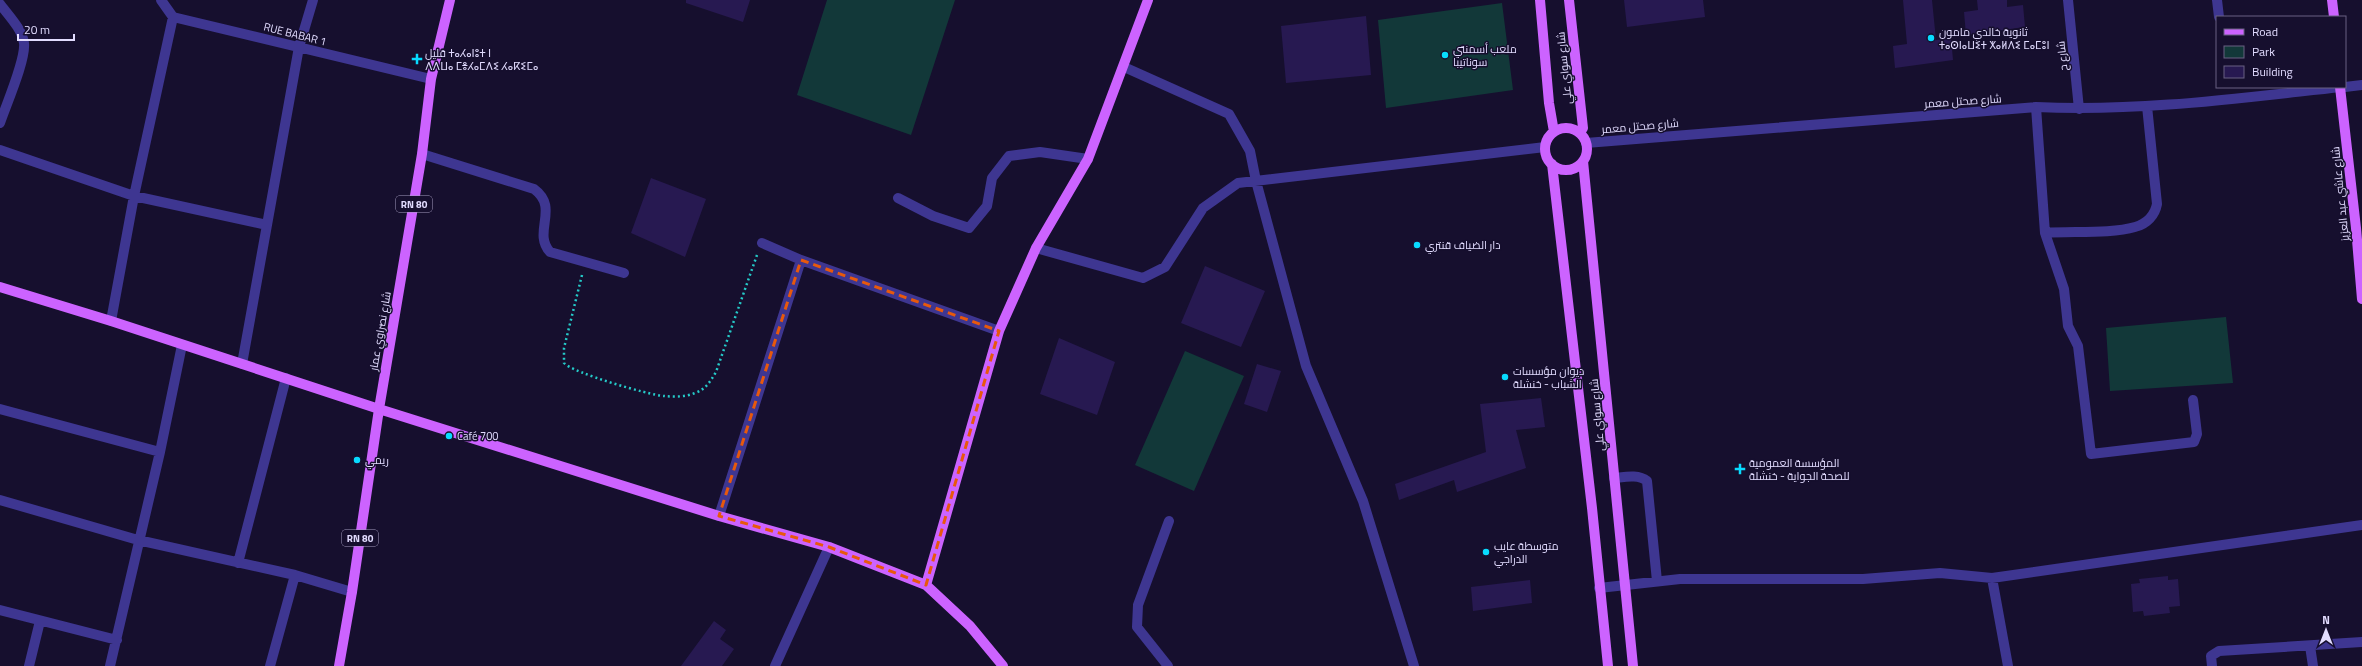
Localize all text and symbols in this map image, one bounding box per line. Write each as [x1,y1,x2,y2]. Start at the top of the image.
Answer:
scale bar [18,16,74,42]
legend [2216,16,2346,88]
street label: RUE BABAR 1 [262,18,328,50]
text: 20 m [24,20,50,39]
text: Road [2252,22,2278,41]
place label: ثانوية خالدي مامون ⵜⴰⵙⵏⴰⵡⵉⵜ ⵅⴰⵍⴷⵉ ⵎⴰⵎⵓⵏ [1939,24,2050,53]
street label: شارع سواي علي [1552,31,1577,105]
marker: ثانوية خالدي مامون ⵜⴰⵙⵏⴰⵡⵉⵜ ⵅⴰⵍⴷⵉ ⵎⴰⵎⵓⵏ [1926,33,1936,43]
street label: شارع ح [2052,40,2072,72]
place label: ملعب أسمنتي سوناتيبا [1453,41,1517,70]
text: Park [2252,42,2275,61]
place label: قليل ⵜⴰⵃⴰⵏⵓⵜ ⵏ ⴷⴷⵡⴰ ⵎⴻⵃⴰⵎⴷⵉ ⵃⴰⴽⵉⵎⴰ [425,45,538,74]
marker: ملعب أسمنتي سوناتيبا [1440,50,1450,60]
marker: قليل ⵜⴰⵃⴰⵏⵓⵜ ⵏ ⴷⴷⵡⴰ ⵎⴻⵃⴰⵎⴷⵉ ⵃⴰⴽⵉⵎⴰ [412,54,422,64]
text: Building [2252,62,2293,81]
street label: شارع صحتل معمر [1923,90,2002,112]
street label: شارع صحتل معمر [1600,115,1679,137]
street label: شارع عاشي عبد العزيز [2327,146,2353,243]
road number: RN 80 [396,196,432,212]
place label: دار الضياف قنتري [1425,237,1501,254]
marker: دار الضياف قنتري [1412,240,1422,250]
street label: شارع نصراوي عمار [365,290,396,373]
place label: ديوان مؤسسات الشباب - خنشلة [1513,363,1584,392]
marker: ديوان مؤسسات الشباب - خنشلة [1500,372,1510,382]
street label: شارع سواي علي [1586,378,1609,452]
place label: Café 700 [457,428,499,444]
marker: Café 700 [444,431,454,441]
place label: ريمي [365,452,389,469]
marker: ريمي [352,455,362,465]
place label: المؤسسة العمومية للصحة الجواية - خنشلة [1749,455,1850,484]
marker: المؤسسة العمومية للصحة الجواية - خنشلة [1734,463,1746,475]
road number: RN 80 [342,530,378,546]
place label: متوسطة عايب الدراجي [1494,538,1558,568]
marker: متوسطة عايب الدراجي [1481,547,1491,557]
north arrow [2306,610,2346,650]
text: N [2322,612,2330,628]

